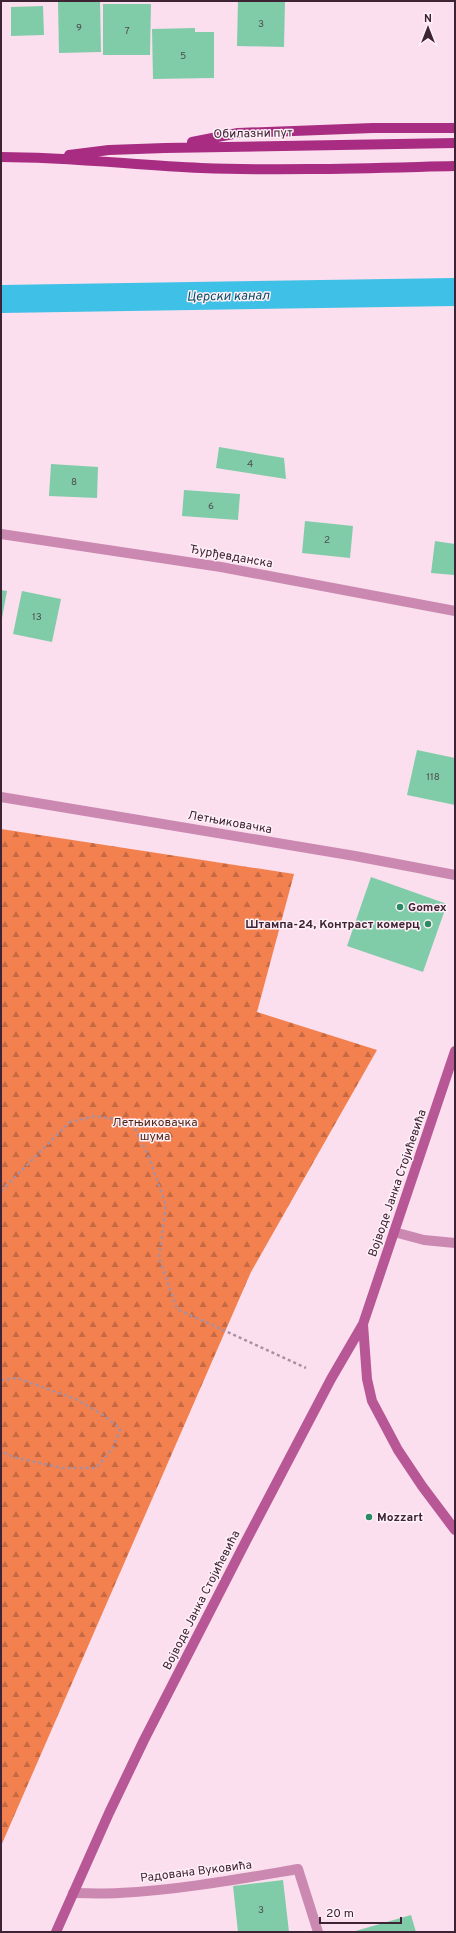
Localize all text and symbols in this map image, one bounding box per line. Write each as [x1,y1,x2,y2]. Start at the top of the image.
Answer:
north arrow [408,8,448,48]
text: N [424,12,432,26]
house number: 3 [258,18,264,31]
house number: 9 [76,22,82,35]
house number: 7 [124,25,130,38]
house number: 5 [180,50,186,63]
street label: Обилазни пут [213,125,293,143]
water label: Церски канал [187,288,270,306]
house number: 4 [247,458,253,471]
house number: 8 [71,476,77,489]
house number: 6 [208,500,214,513]
house number: 2 [324,534,330,547]
street label: Ђурђевданска [188,542,274,572]
house number: 13 [32,611,42,624]
house number: 118 [426,771,440,784]
street label: Летњиковачка [186,808,273,838]
place label: Gomex [408,900,447,916]
marker: Gomex [395,902,405,912]
place label: Штампа-24, Контраст комерц [245,917,420,933]
marker: Штампа-24, Контраст комерц [423,919,433,929]
street label: Војводе Јанка Стојићевића [365,1107,431,1259]
park label: Летњиковачка шума [112,1115,198,1145]
place label: Mozzart [377,1510,423,1526]
marker: Mozzart [364,1512,374,1522]
street label: Војводе Јанка Стојићевића [160,1528,244,1673]
street label: Радована Вуковића [139,1857,253,1887]
scale bar [320,1899,401,1925]
house number: 3 [258,1904,264,1917]
text: 20 m [326,1906,354,1922]

